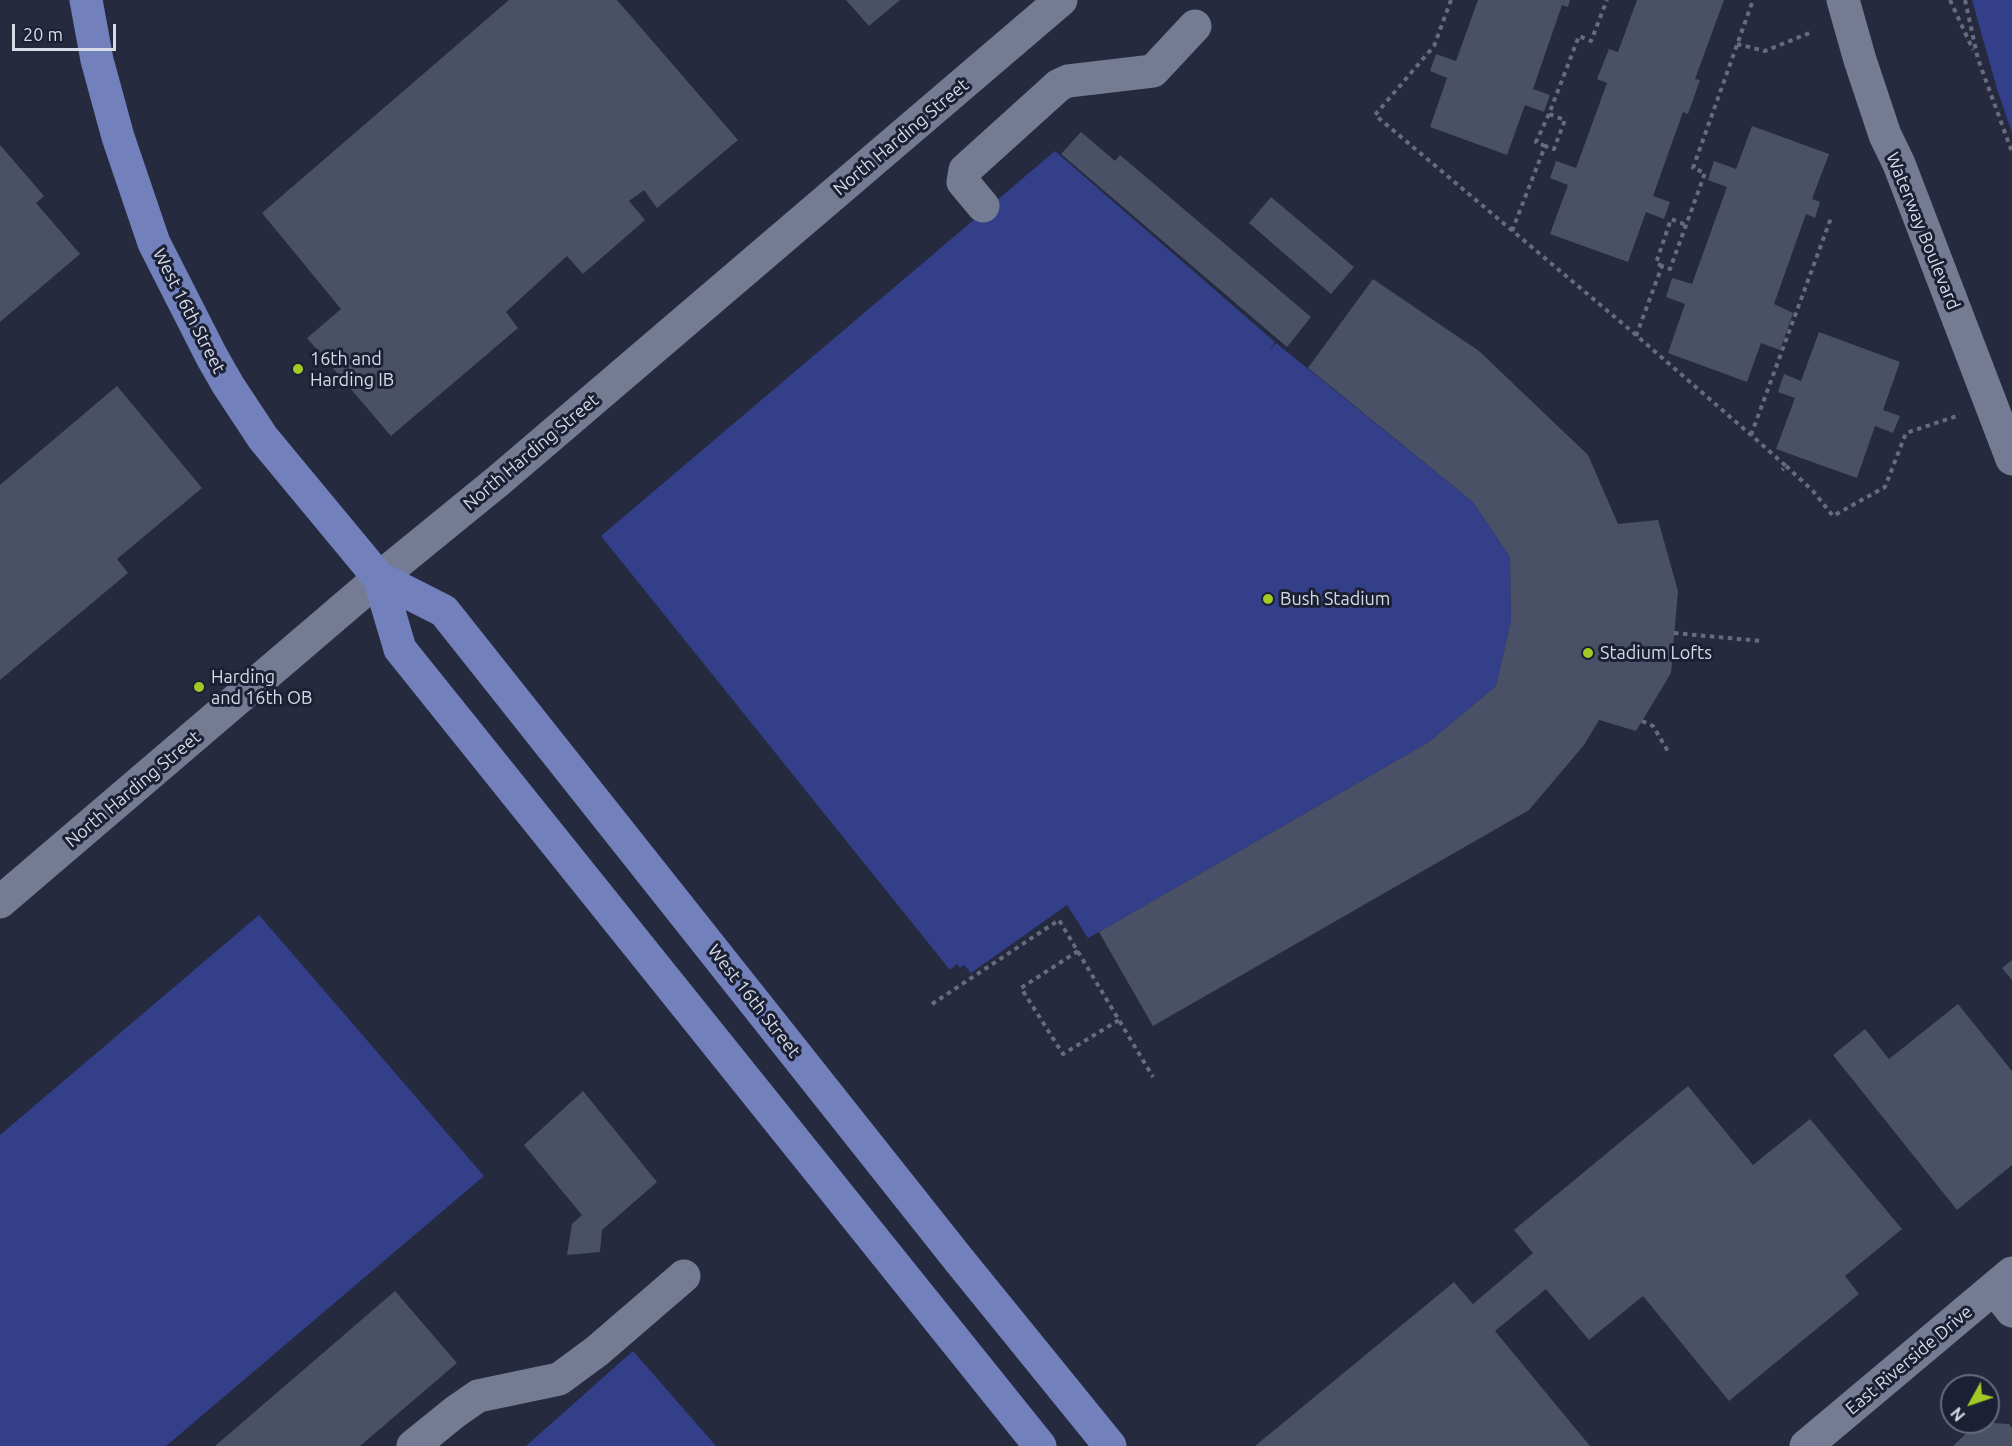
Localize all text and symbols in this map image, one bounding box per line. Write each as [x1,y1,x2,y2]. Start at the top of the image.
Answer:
scale bar [15,12,118,50]
text: 20 m [23,24,63,44]
street label: North Harding Street [829,74,973,200]
street label: Waterway Boulevard [1882,149,1964,313]
street label: West 16th Street [148,245,230,377]
place label: 16th and Harding IB [310,348,394,391]
marker: 16th and Harding IB [291,362,305,376]
street label: North Harding Street [459,389,603,515]
place label: Bush Stadium [1280,588,1390,610]
marker: Bush Stadium [1261,592,1275,606]
place label: Stadium Lofts [1600,642,1712,664]
marker: Stadium Lofts [1581,646,1595,660]
place label: Harding and 16th OB [211,666,312,708]
marker: Harding and 16th OB [192,680,206,694]
street label: North Harding Street [61,726,205,852]
street label: West 16th Street [703,940,805,1062]
street label: East Riverside Drive [1841,1301,1977,1419]
north arrow [1940,1374,2000,1434]
text: N [1947,1404,1968,1425]

